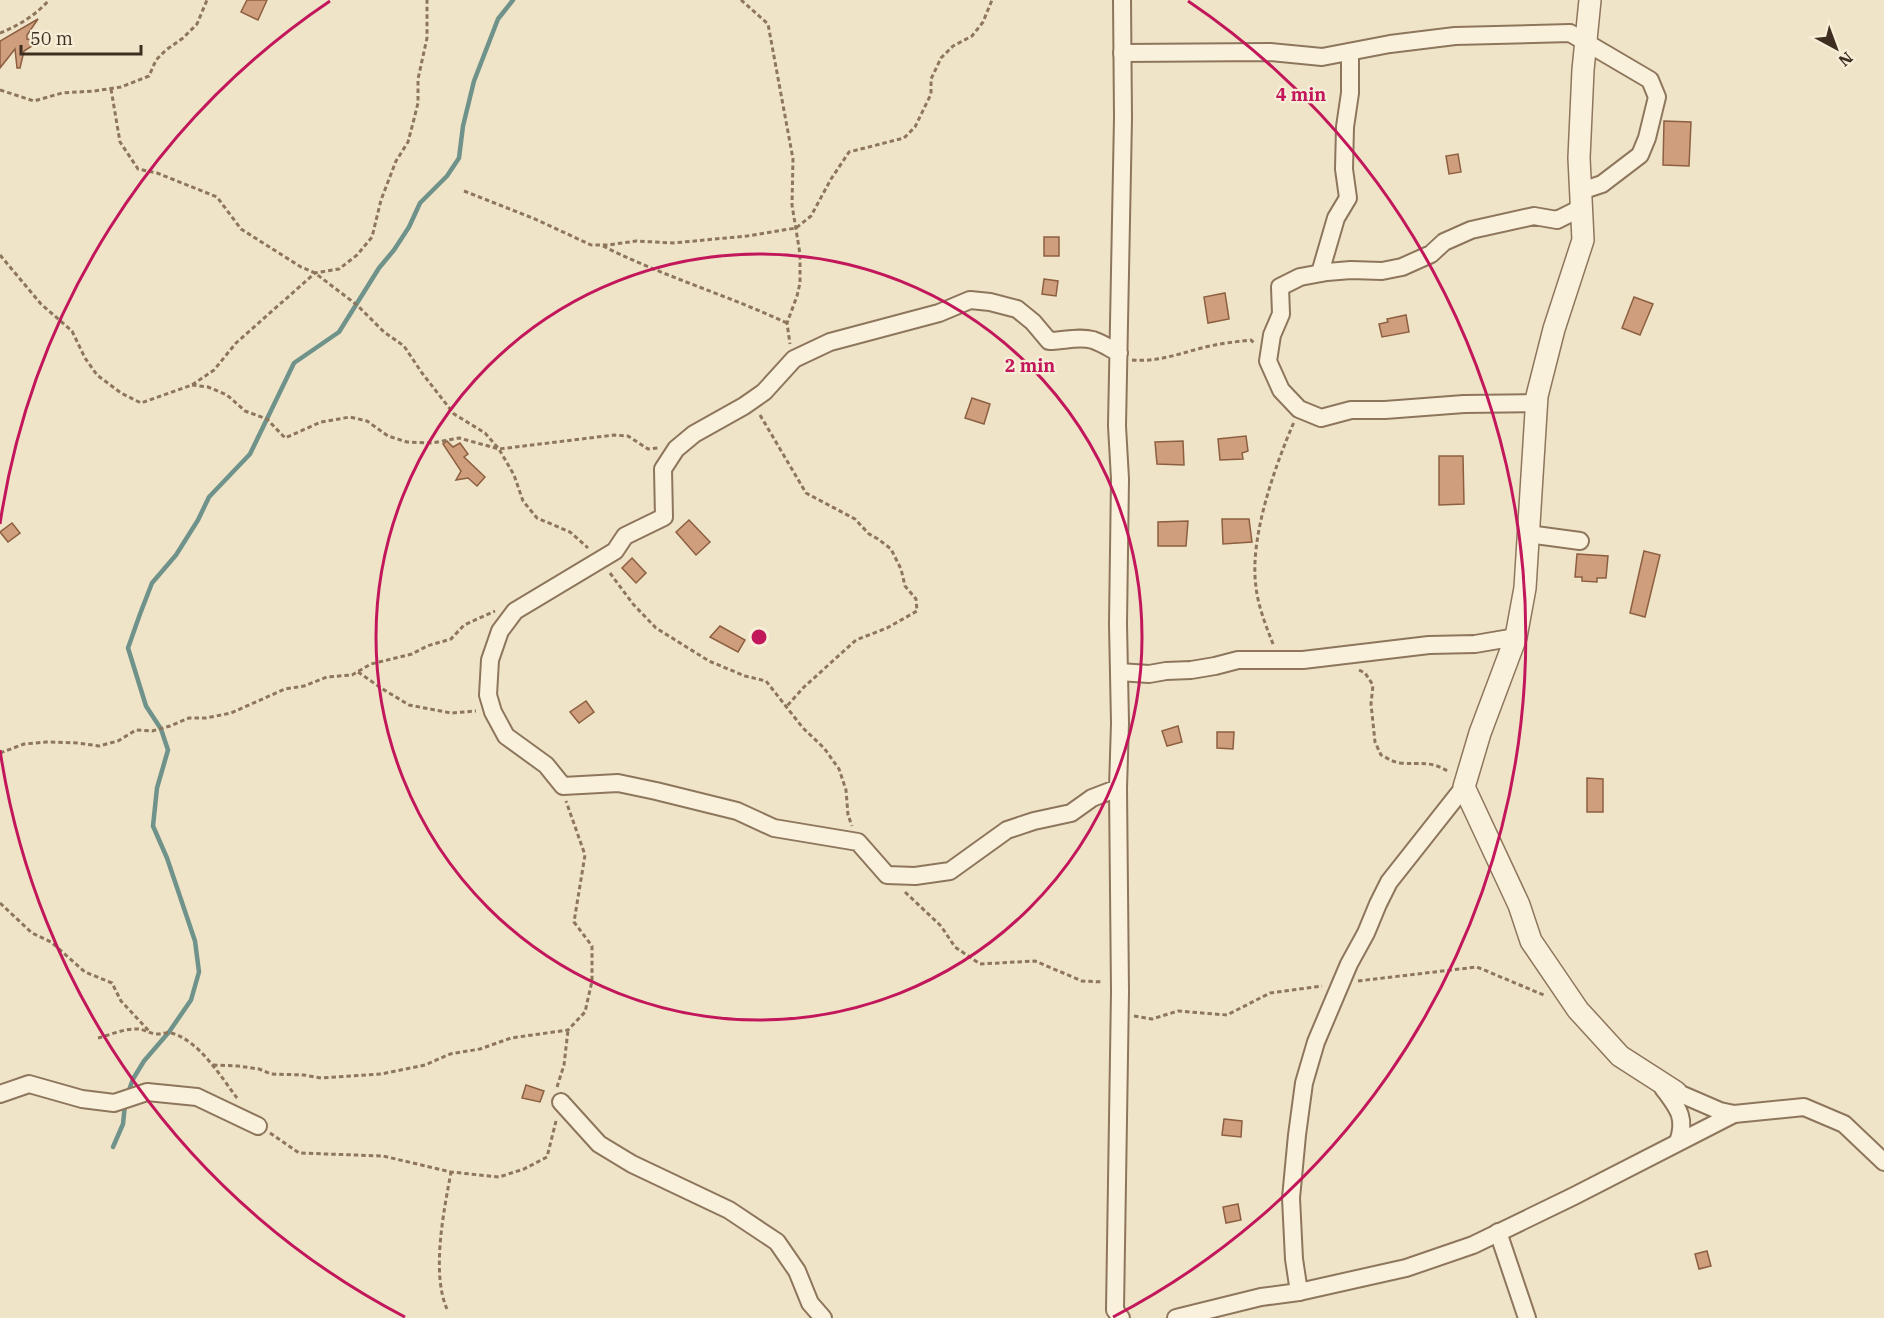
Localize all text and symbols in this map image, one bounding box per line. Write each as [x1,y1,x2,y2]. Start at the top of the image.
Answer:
scale bar [21,18,141,56]
north arrow [1806,18,1866,78]
text: 50 m [30,27,73,50]
text: N [1835,48,1857,71]
text: 4 min [1276,83,1326,106]
text: 2 min [1005,354,1055,377]
centre of rings [749,627,769,647]

